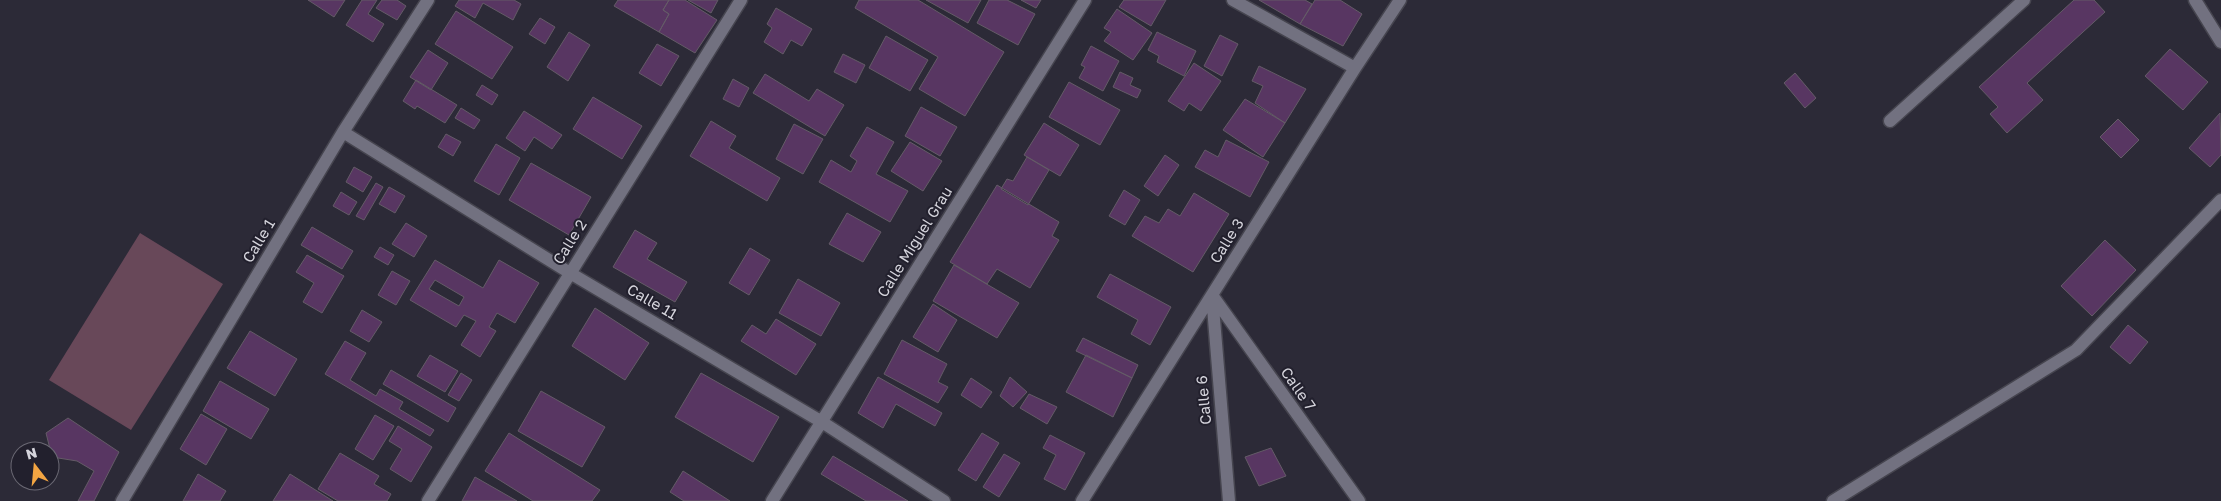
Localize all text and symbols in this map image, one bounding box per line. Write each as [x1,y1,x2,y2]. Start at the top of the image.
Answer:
street label: Calle Miguel Grau [873,183,955,300]
street label: Calle 1 [238,215,278,266]
street label: Calle 3 [1205,215,1247,266]
street label: Calle 2 [548,216,590,267]
street label: Calle 11 [624,280,681,323]
street label: Calle 7 [1278,363,1320,414]
street label: Calle 6 [1192,375,1214,426]
north arrow [10,441,60,491]
text: N [24,443,39,463]

